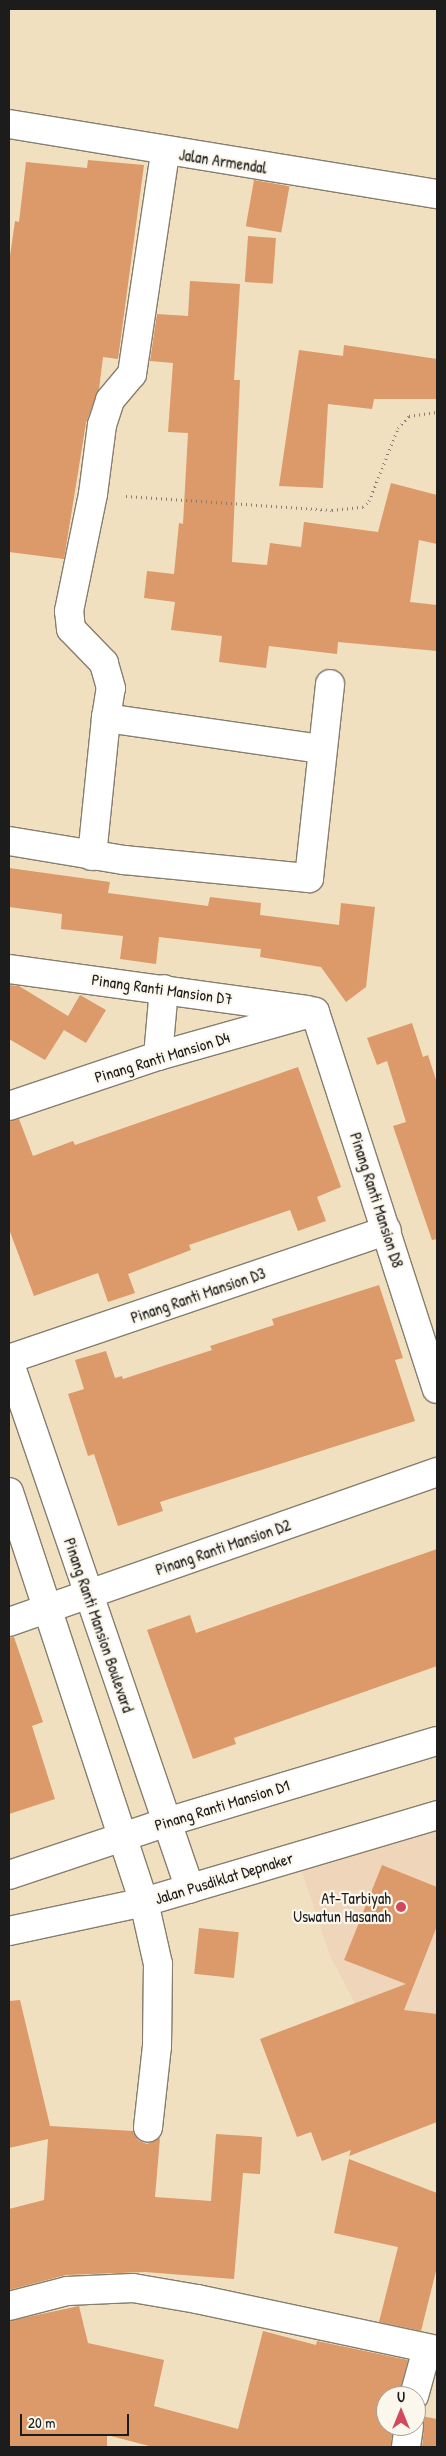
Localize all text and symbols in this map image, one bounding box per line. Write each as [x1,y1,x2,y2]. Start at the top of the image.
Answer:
street label: Jalan Armendal [178,145,268,177]
street label: Pinang Ranti Mansion D7 [90,970,234,1008]
street label: Pinang Ranti Mansion D4 [92,1027,232,1087]
street label: Pinang Ranti Mansion D8 [346,1130,408,1270]
street label: Pinang Ranti Mansion D3 [128,1263,268,1327]
street label: Pinang Ranti Mansion D2 [153,1515,293,1579]
street label: Pinang Ranti Mansion Boulevard [60,1535,138,1715]
street label: Pinang Ranti Mansion D1 [152,1775,292,1835]
street label: Jalan Pusdiklat Depnaker [153,1848,295,1908]
place label: At-Tarbiyah Uswatun Hasanah [293,1888,391,1926]
marker: At-Tarbiyah Uswatun Hasanah [395,1901,407,1913]
north arrow [376,2386,426,2436]
text: U [397,2387,405,2406]
scale bar [22,2404,131,2436]
text: 20 m [28,2412,55,2433]

